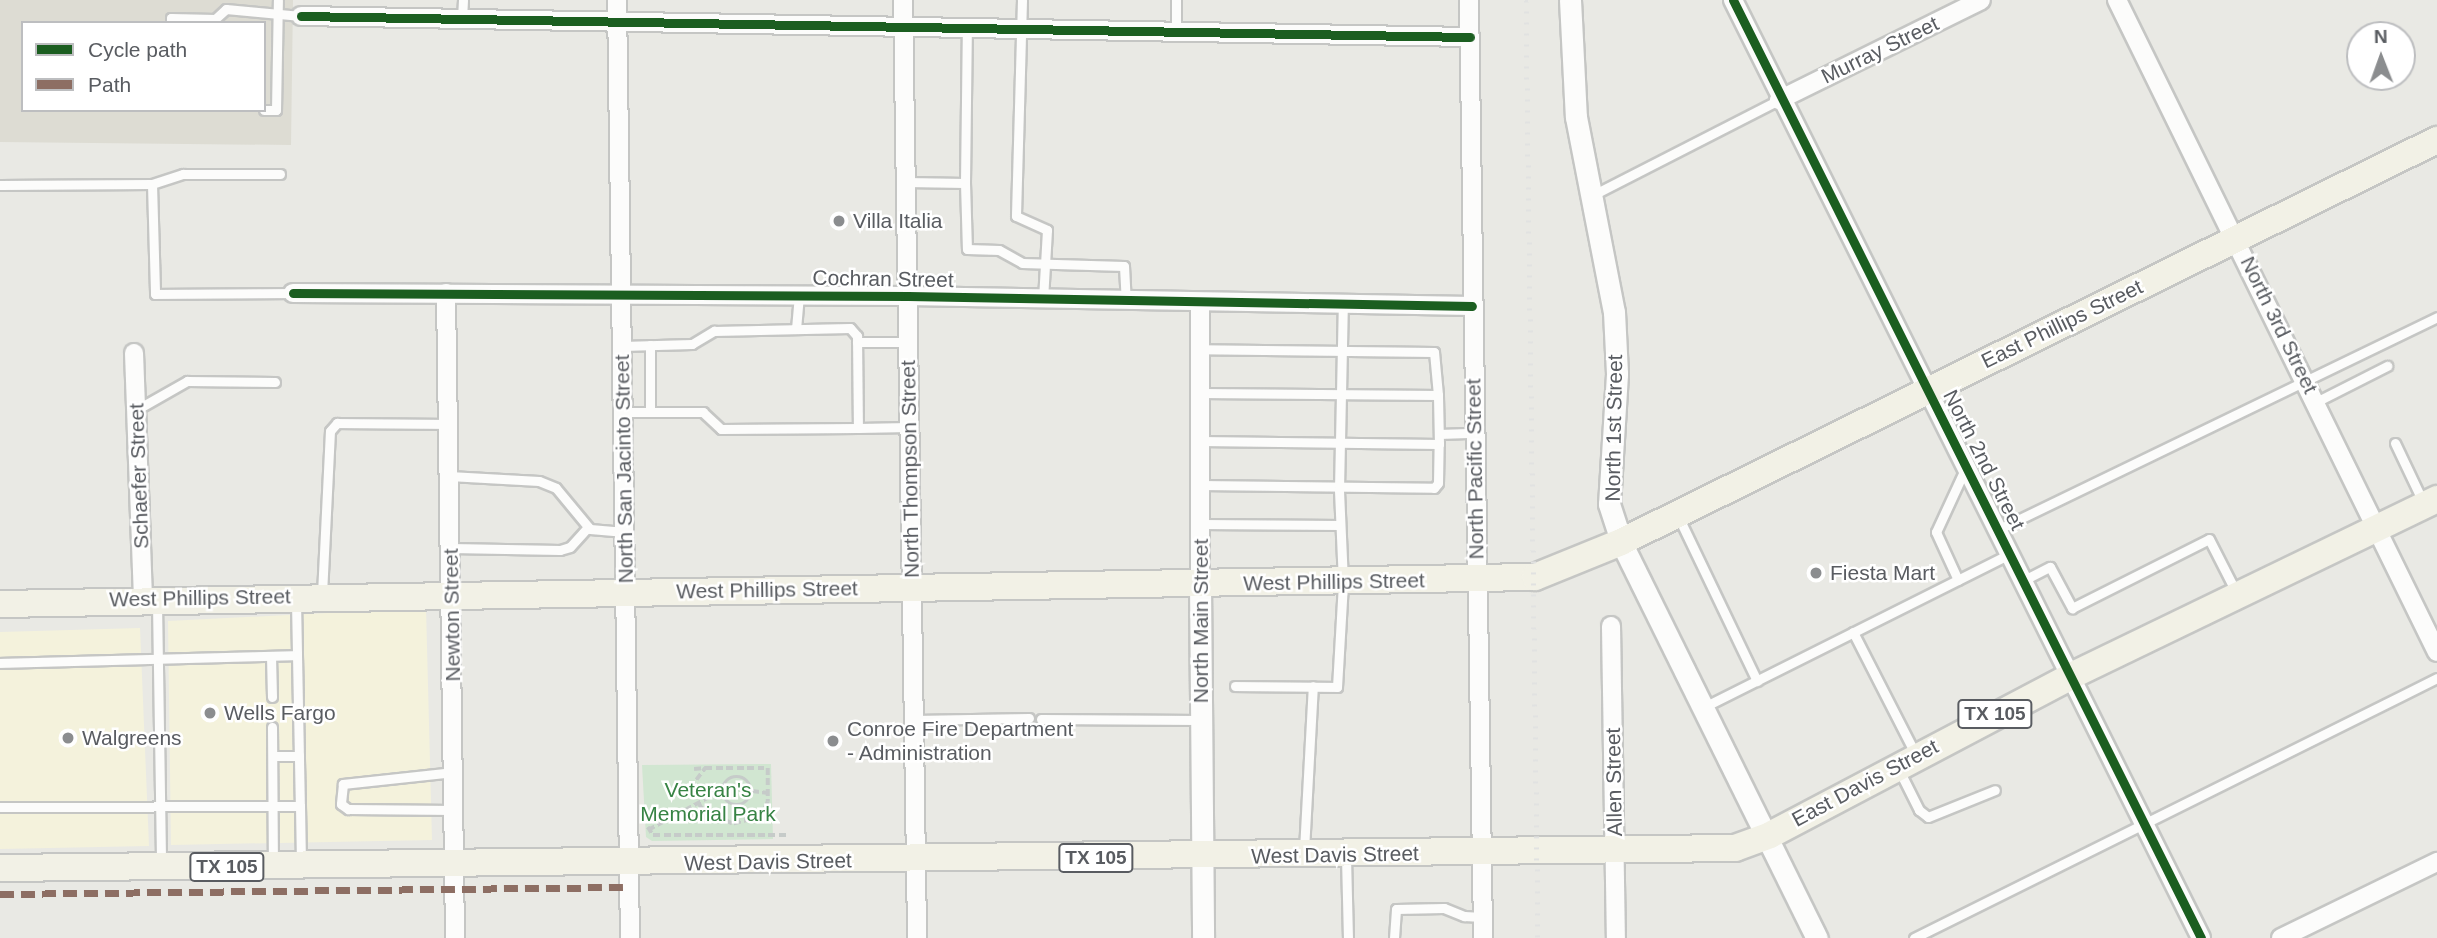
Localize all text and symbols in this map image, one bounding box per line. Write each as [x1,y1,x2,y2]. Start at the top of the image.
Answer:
street label: Murray Street [1817,11,1943,89]
legend [21,21,266,112]
north arrow [2346,21,2416,91]
text: N [2374,26,2388,47]
text: Cycle path [88,38,187,61]
text: Path [88,73,131,96]
place label: Villa Italia [853,208,942,234]
marker: Villa Italia [831,213,847,229]
street label: North 3rd Street [2235,252,2323,398]
street label: Cochran Street [812,265,954,293]
street label: East Phillips Street [1977,274,2147,374]
street label: North San Jacinto Street [609,354,639,584]
street label: North 1st Street [1600,354,1628,502]
street label: North Thompson Street [895,360,925,578]
street label: North Pacific Street [1461,378,1489,560]
street label: North 2nd Street [1938,386,2030,534]
street label: Schaefer Street [124,403,154,549]
street label: North Main Street [1188,539,1214,703]
street label: Newton Street [438,548,466,682]
place label: Fiesta Mart [1830,560,1935,586]
marker: Fiesta Mart [1808,565,1824,581]
street label: West Phillips Street [1243,568,1425,596]
street label: West Phillips Street [676,576,858,604]
street label: West Phillips Street [109,584,291,612]
road number: TX 105 [1956,698,2034,730]
place label: Wells Fargo [224,700,336,726]
marker: Wells Fargo [202,705,218,721]
place label: Conroe Fire Department - Administration [847,716,1073,766]
place label: Walgreens [82,725,182,751]
street label: Allen Street [1600,728,1628,836]
marker: Walgreens [60,730,76,746]
marker: Conroe Fire Department - Administration [825,733,841,749]
street label: East Davis Street [1787,734,1943,832]
park label: Veteran's Memorial Park [640,777,776,827]
street label: West Davis Street [1251,841,1419,869]
road number: TX 105 [1058,842,1134,874]
street label: West Davis Street [684,848,852,876]
road number: TX 105 [188,852,266,882]

